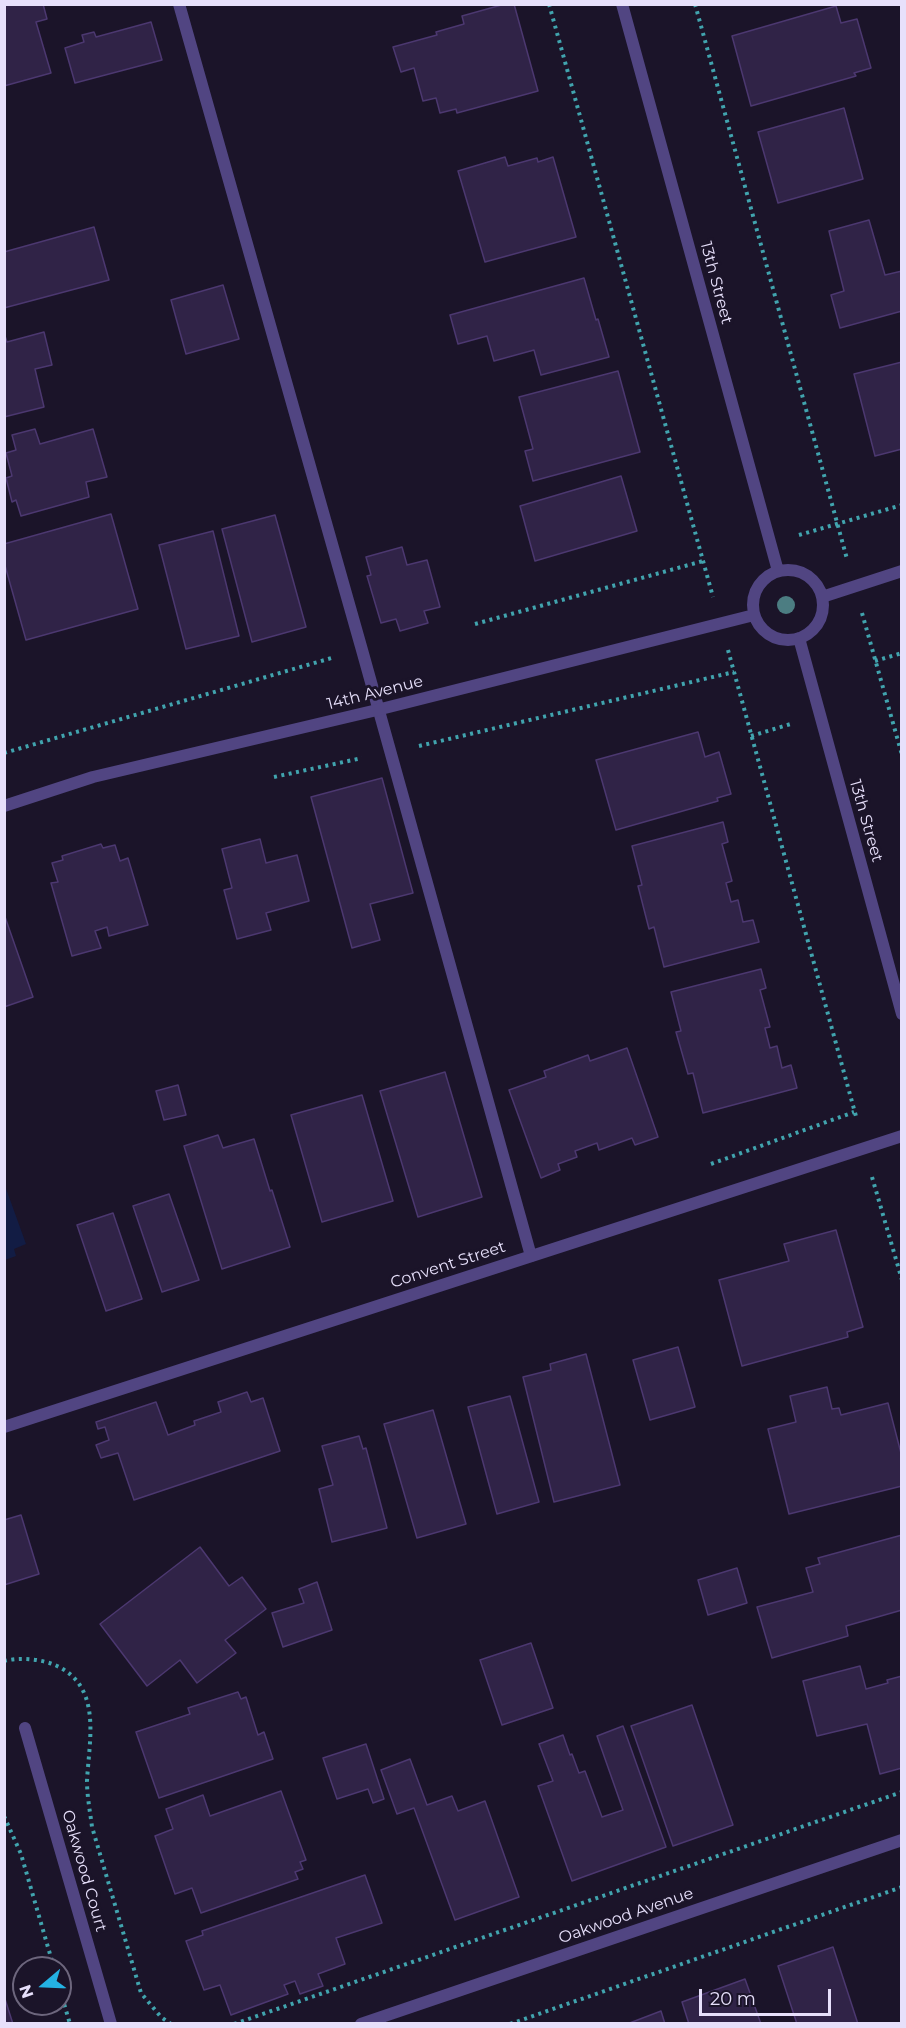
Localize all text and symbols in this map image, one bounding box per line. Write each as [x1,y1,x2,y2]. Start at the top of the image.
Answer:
street label: 13th Street [696,240,736,326]
street label: 14th Avenue [325,672,425,714]
street label: 13th Street [845,778,887,864]
street label: Convent Street [388,1237,508,1293]
street label: Oakwood Court [57,1808,111,1934]
street label: Oakwood Avenue [556,1884,696,1948]
north arrow [12,1956,72,2016]
scale bar [702,1977,834,2015]
text: N [15,1982,37,2001]
text: 20 m [710,1988,756,2010]

